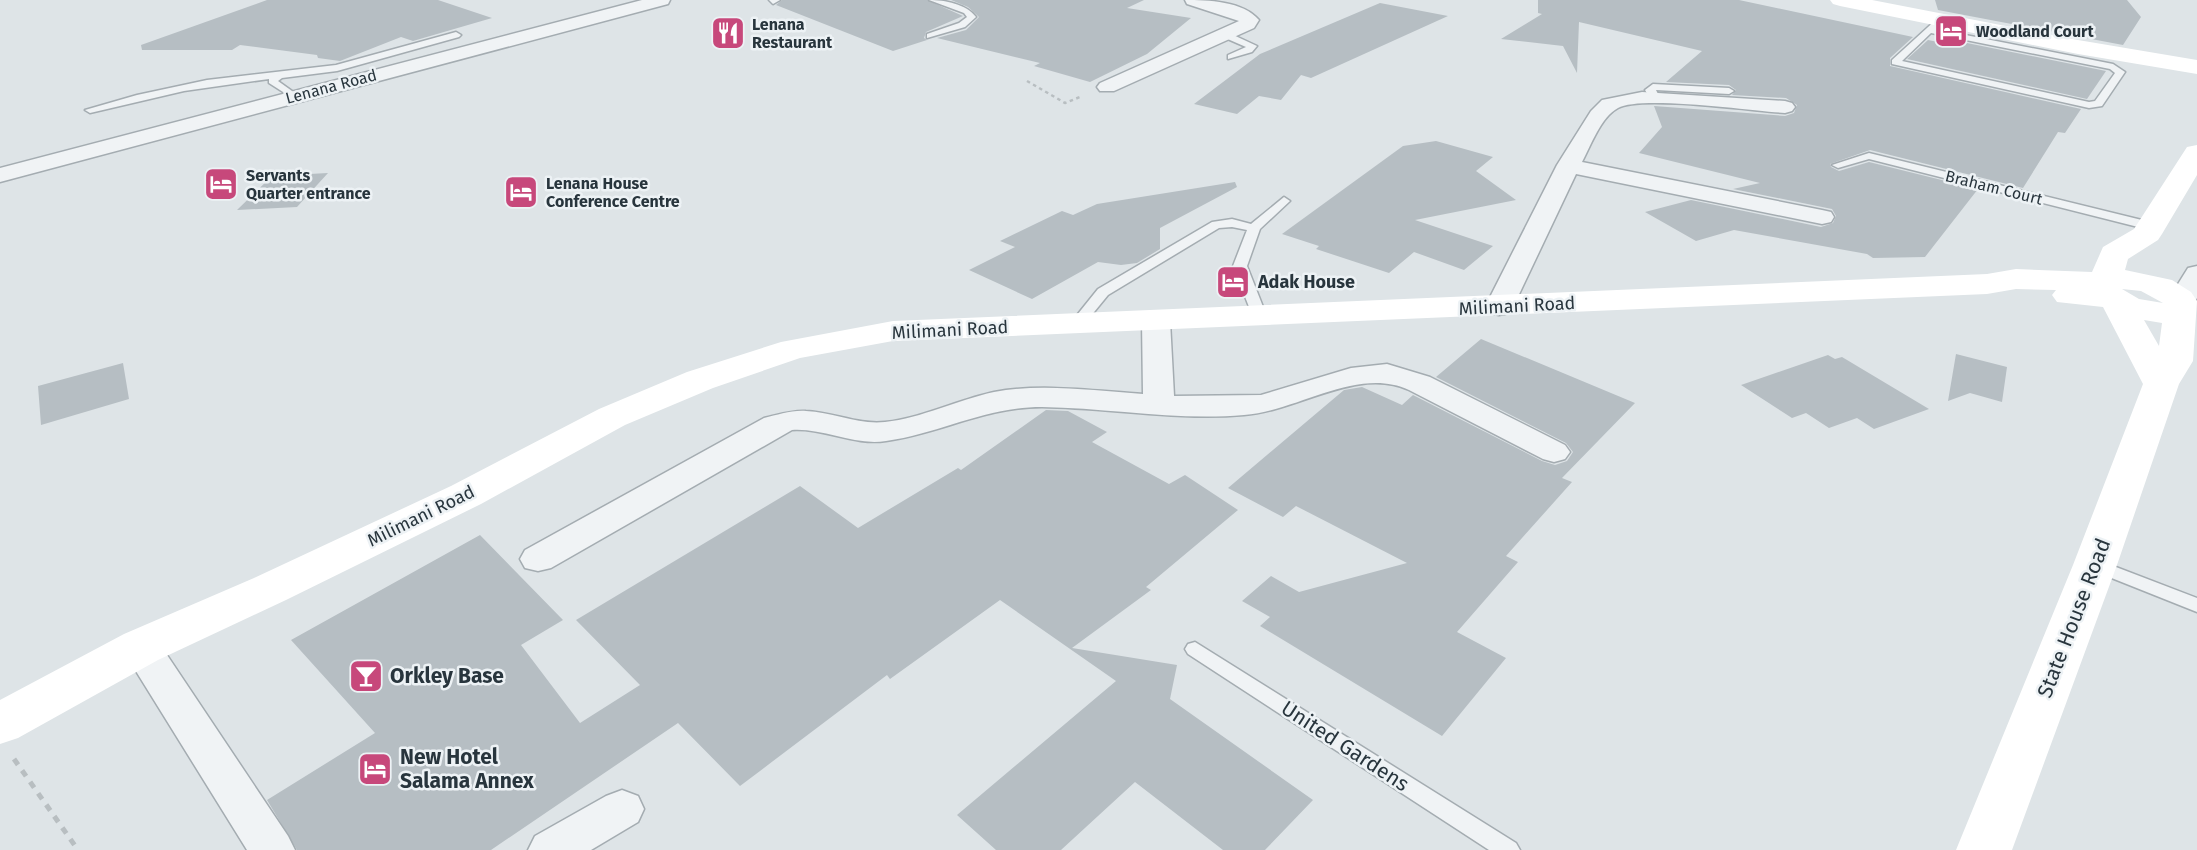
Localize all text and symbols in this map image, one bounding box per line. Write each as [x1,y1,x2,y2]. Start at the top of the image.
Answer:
hotel icon: Woodland Court [1932,12,1970,50]
restaurant icon: Lenana Restaurant [709,14,747,52]
place label: Lenana Restaurant [752,15,833,52]
place label: Woodland Court [1976,22,2095,41]
street label: Lenana Road [283,65,379,108]
hotel icon: Servants Quarter entrance [202,165,240,203]
place label: Servants Quarter entrance [246,166,371,203]
street label: Braham Court [1943,166,2045,209]
hotel icon: Lenana House Conference Centre [502,173,540,211]
place label: Lenana House Conference Centre [546,174,680,211]
hotel icon: Adak House [1214,263,1252,301]
place label: Adak House [1257,271,1355,293]
street label: Milimani Road [1458,292,1576,320]
street label: Milimani Road [891,316,1009,344]
street label: Milimani Road [364,481,478,551]
street label: State House Road [2032,535,2116,701]
bar icon: Orkley Base [347,657,385,695]
place label: Orkley Base [390,663,504,689]
street label: United Gardens [1276,695,1414,797]
place label: New Hotel Salama Annex [400,744,534,794]
hotel icon: New Hotel Salama Annex [356,750,394,788]

